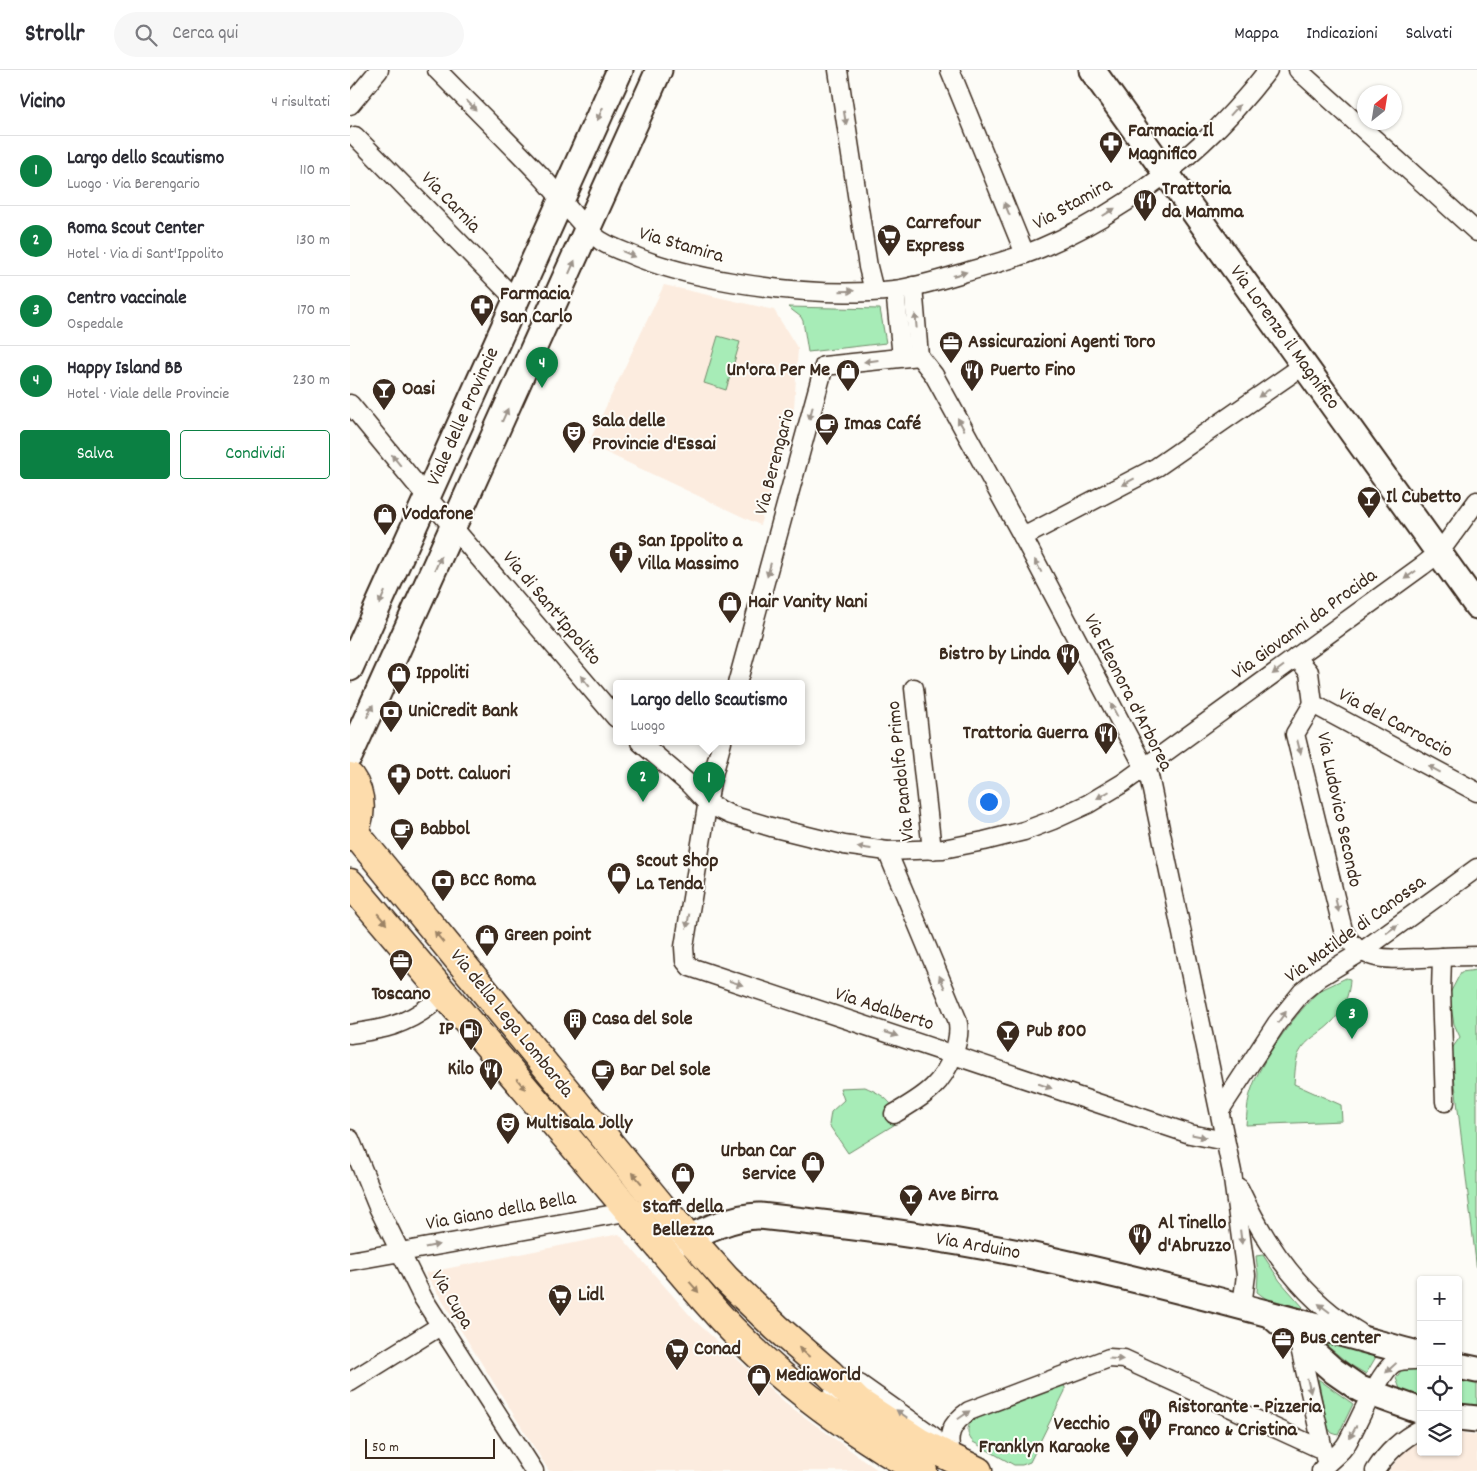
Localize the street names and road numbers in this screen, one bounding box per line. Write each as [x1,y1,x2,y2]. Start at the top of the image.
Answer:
street label: Via Carnia [413,166,487,241]
street label: Via Stamira [1028,171,1118,238]
street label: Via Stamira [635,221,727,272]
street label: Via Lorenzo il Magnifico [1222,260,1346,416]
street label: Viale delle Provincie [421,343,507,491]
street label: Via Berengario [748,406,804,518]
street label: Via di Sant'Ippolito [495,546,607,672]
street label: Via Giovanni da Procida [1227,562,1384,687]
street label: Via Eleonora d'Arborea [1075,610,1179,777]
street label: Via del Carroccio [1333,682,1457,766]
street label: Via Pandolfo Primo [881,699,923,843]
street label: Via Ludovico Secondo [1308,730,1368,890]
street label: Via Matilde di Canossa [1280,869,1433,991]
street label: Via della Lega Lombarda [442,944,580,1105]
street label: Via Adalberto [831,981,937,1039]
street label: Via Giano della Bella [424,1185,579,1239]
street label: Via Arduino [934,1226,1023,1268]
street label: Via Cupa [422,1265,480,1335]

